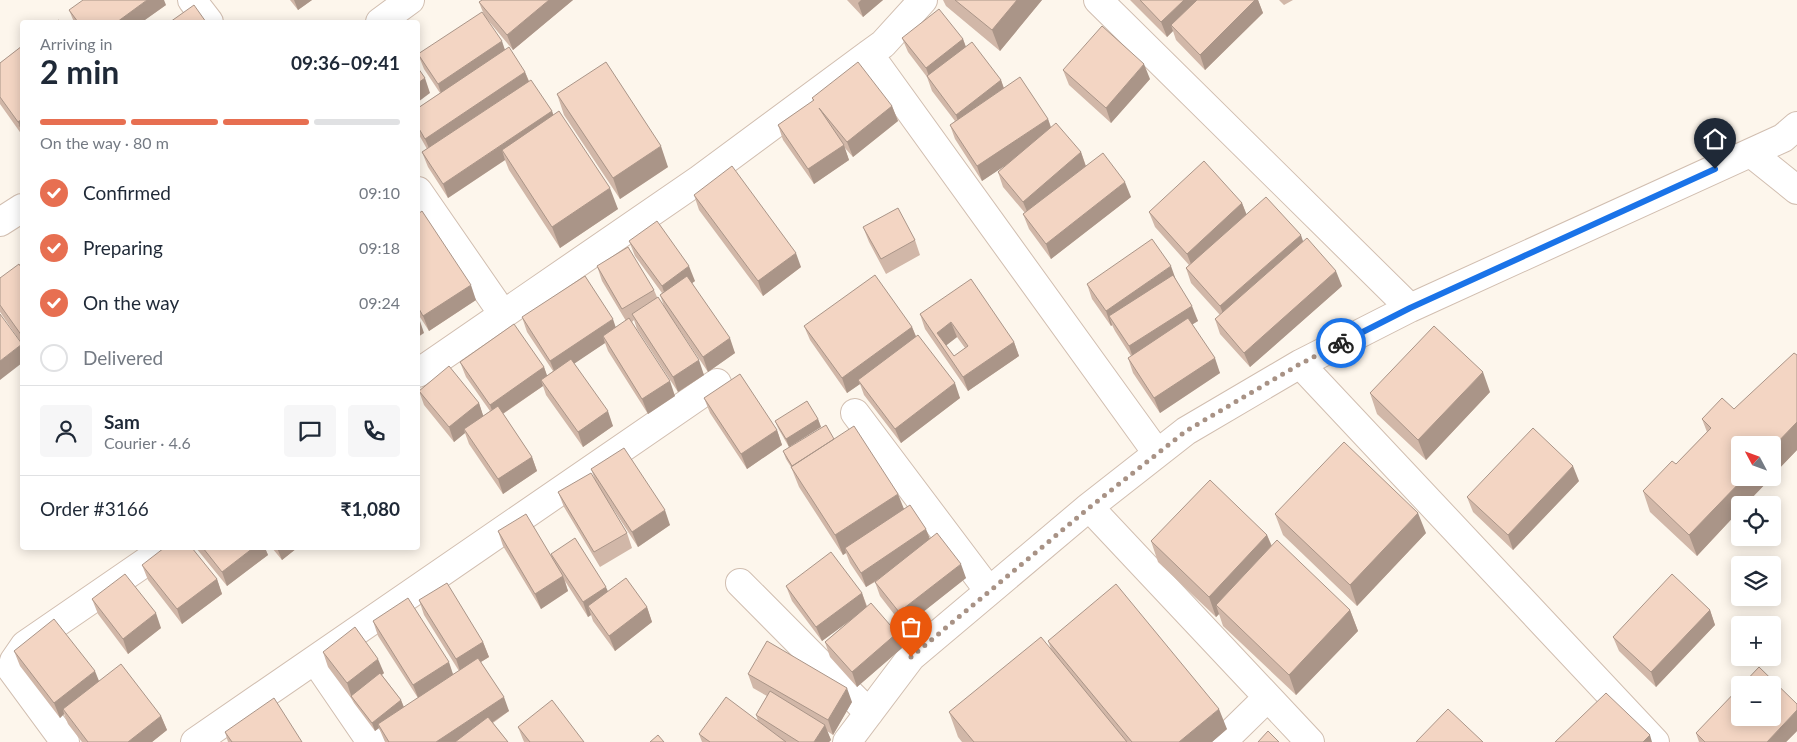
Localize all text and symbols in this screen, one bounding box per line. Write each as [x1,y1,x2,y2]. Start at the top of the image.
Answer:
text: Arriving in [40,34,113,53]
text: 09:36–09:41 [291,51,400,74]
text: 2 min [40,52,119,91]
pin [1694,118,1736,169]
icon: home [1701,125,1729,153]
text: On the way · 80 m [40,133,169,152]
icon: check [40,179,68,207]
text: Confirmed [83,181,171,204]
text: 09:10 [359,183,400,202]
icon: check [40,234,68,262]
text: Preparing [83,236,163,259]
text: 09:18 [359,238,400,257]
icon: check [40,289,68,317]
text: On the way [83,291,179,314]
text: 09:24 [359,293,400,312]
courier [1316,318,1366,368]
icon: bike [1327,329,1355,357]
text: Delivered [83,346,163,369]
button: person [40,405,92,457]
button: chat [284,405,336,457]
button: phone [348,405,400,457]
text: Sam [104,410,140,433]
text: Courier · 4.6 [104,433,191,452]
north arrow [1731,436,1781,486]
map controls [1731,436,1781,726]
button: locate [1731,496,1781,546]
text: Order #3166 [40,497,149,520]
text: ₹1,080 [340,497,400,520]
button: layers [1731,556,1781,606]
pin [890,606,932,657]
icon: bag [897,613,925,641]
button: + [1731,616,1781,666]
button: − [1731,676,1781,726]

